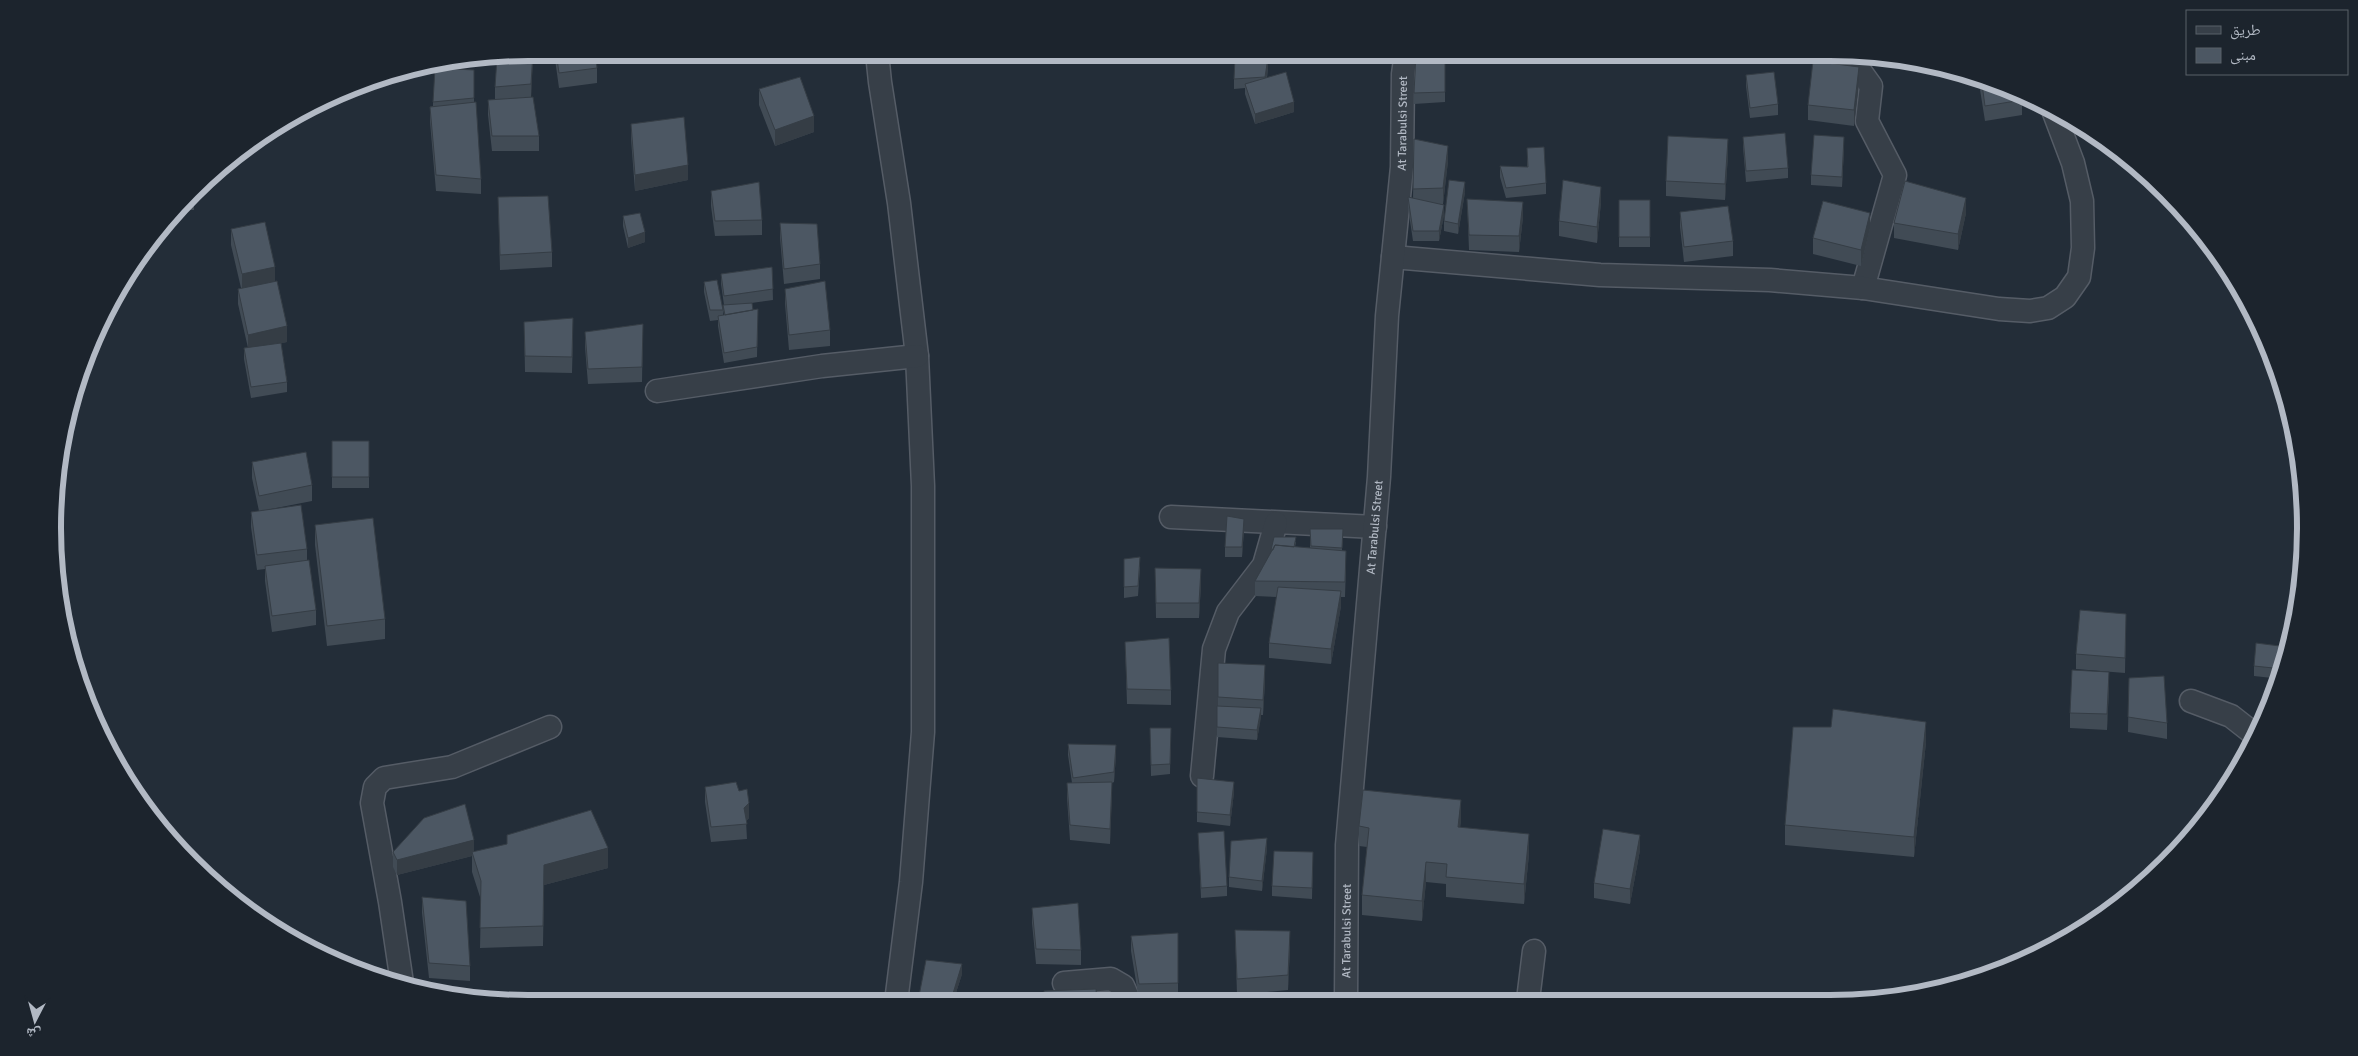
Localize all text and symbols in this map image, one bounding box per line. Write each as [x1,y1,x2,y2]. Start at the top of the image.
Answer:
legend [2186,10,2348,75]
text: طريق [2230,21,2261,40]
text: مبنى [2230,46,2256,65]
street label: At Tarabulsi Street [1394,76,1410,171]
street label: At Tarabulsi Street [1363,479,1386,575]
street label: At Tarabulsi Street [1339,884,1354,978]
north arrow [10,996,60,1046]
text: ش [25,1024,42,1043]

